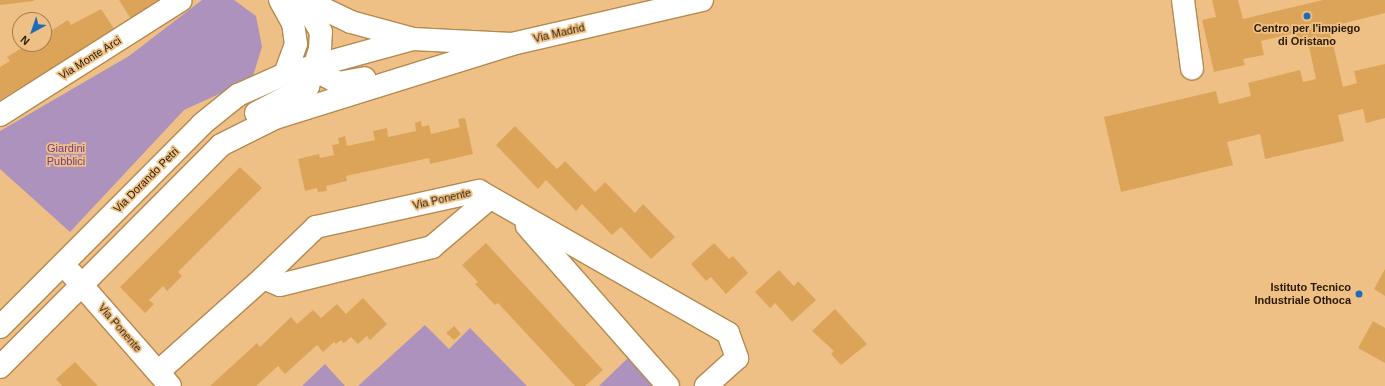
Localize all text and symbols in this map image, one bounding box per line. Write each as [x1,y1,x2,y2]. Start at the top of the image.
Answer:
marker: Centro per l'impiego di Oristano [1302,11,1312,21]
north arrow [12,12,52,52]
street label: Via Madrid [532,21,586,45]
place label: Centro per l'impiego di Oristano [1254,22,1360,48]
text: N [18,33,32,48]
street label: Via Monte Arci [56,34,124,82]
park label: Giardini Pubblici [47,142,85,168]
street label: Via Dorando Petri [111,145,181,215]
street label: Via Ponente [411,186,473,212]
place label: Istituto Tecnico Industriale Othoca [1254,281,1351,307]
marker: Istituto Tecnico Industriale Othoca [1354,289,1364,299]
street label: Via Ponente [95,301,145,355]

